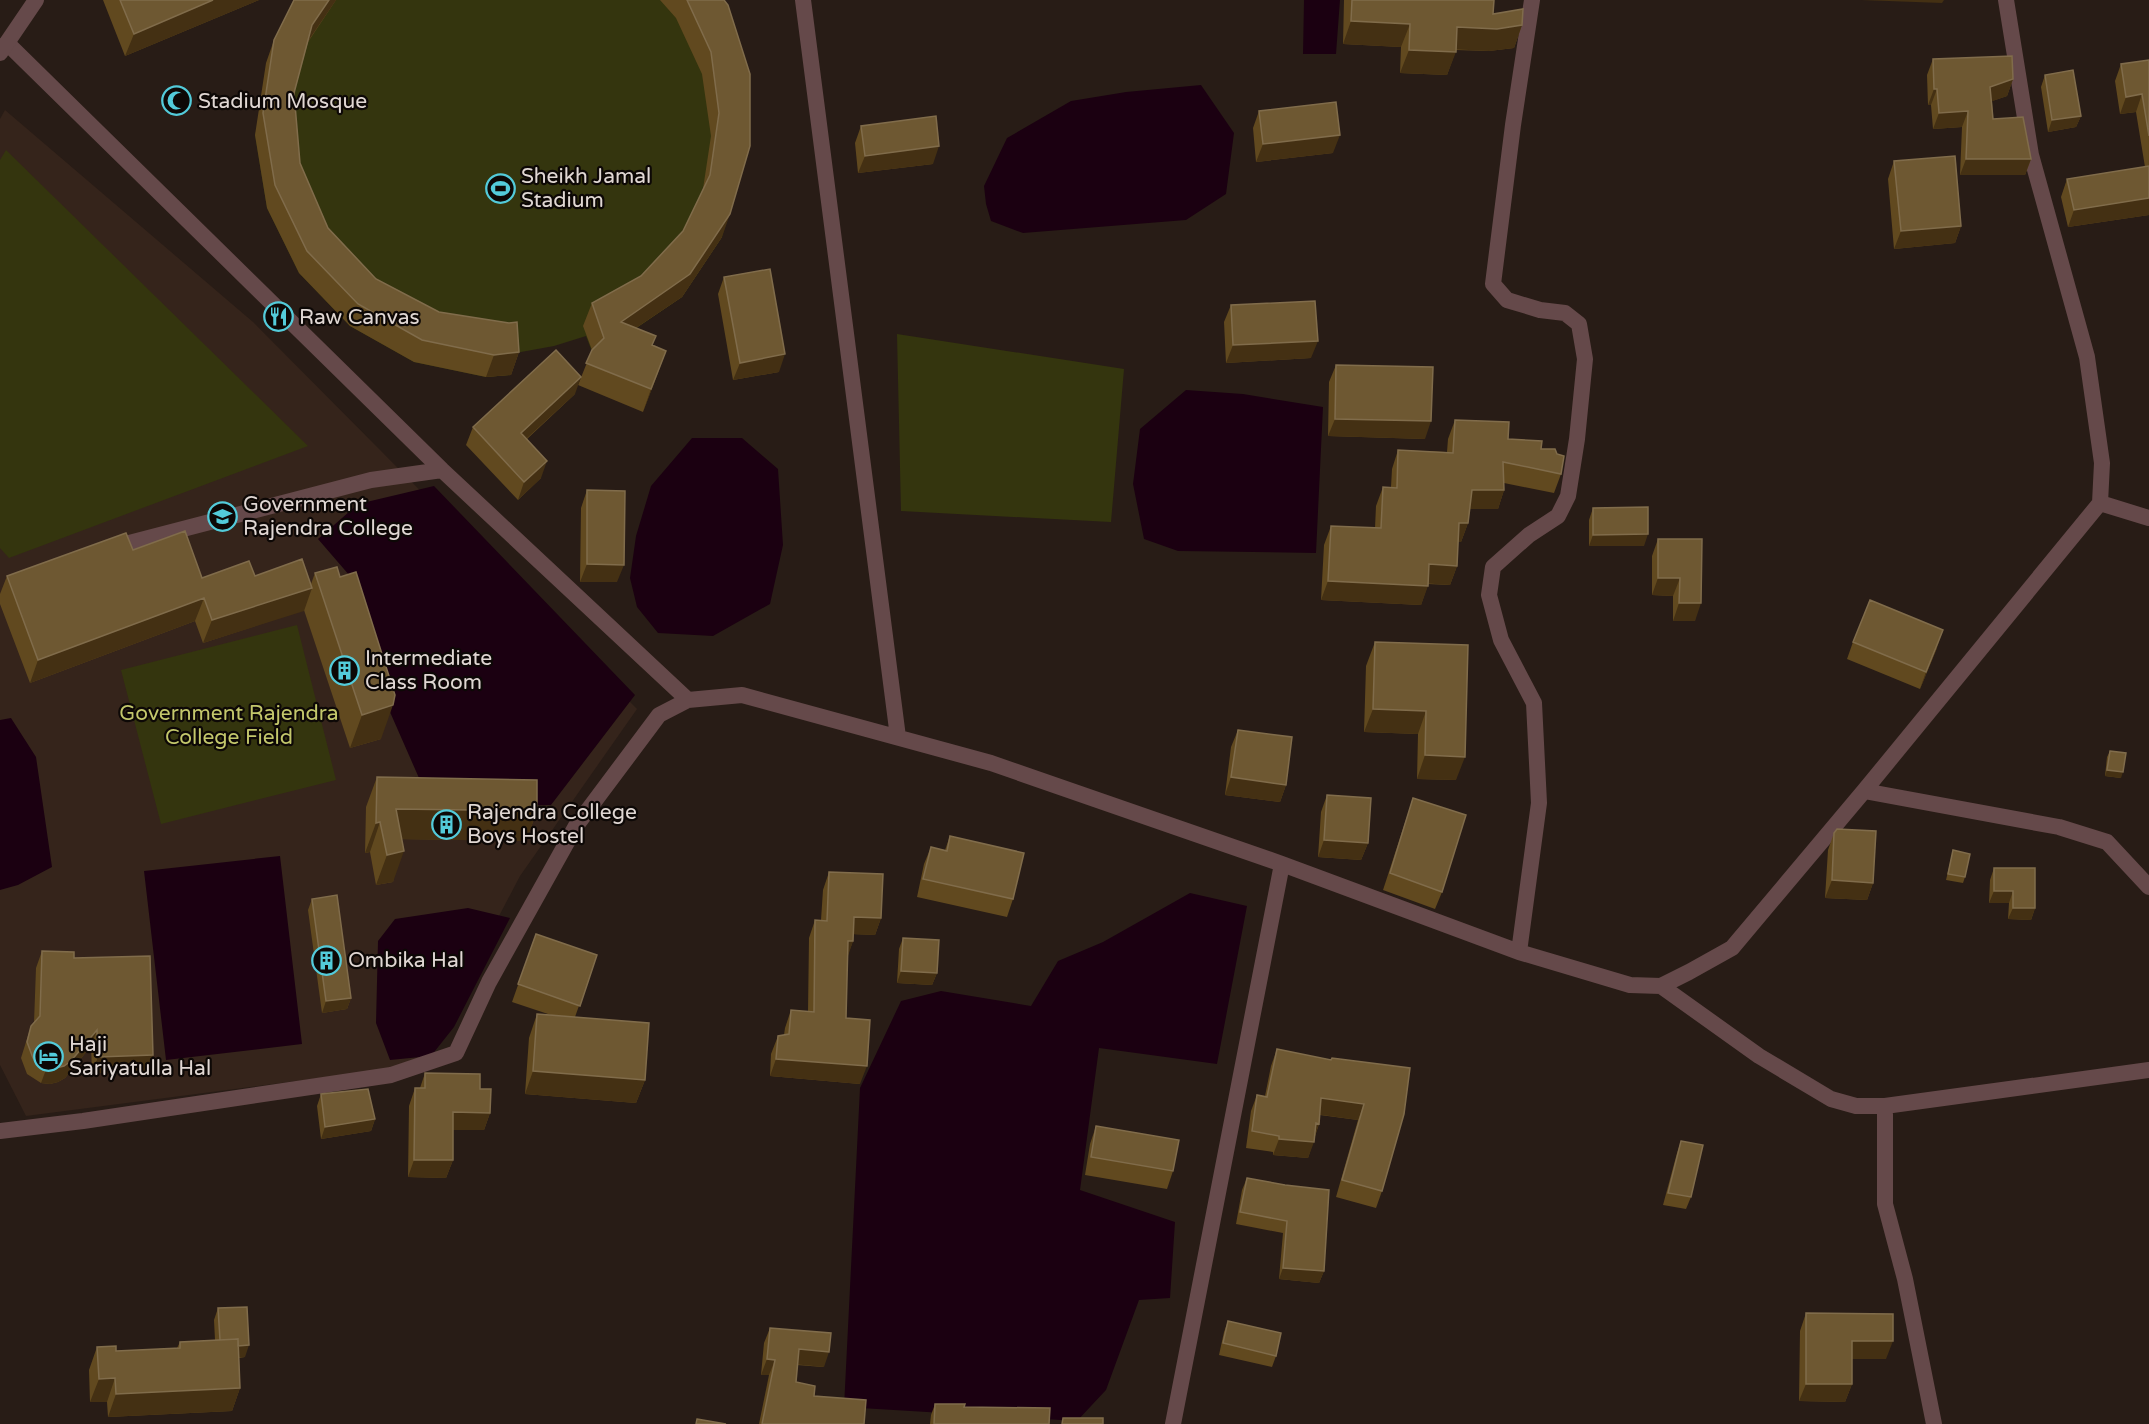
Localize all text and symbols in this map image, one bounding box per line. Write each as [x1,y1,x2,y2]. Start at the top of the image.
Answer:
mosque icon: Stadium Mosque [161,85,193,117]
place label: Stadium Mosque [198,89,367,114]
place label: Sheikh Jamal Stadium [521,164,651,213]
sports icon: Sheikh Jamal Stadium [484,172,516,204]
restaurant icon: Raw Canvas [262,301,294,333]
place label: Raw Canvas [299,305,420,330]
place label: Government Rajendra College [243,492,413,541]
school or university icon: Government Rajendra College [206,500,238,532]
place label: Intermediate Class Room [365,646,492,695]
building icon: Intermediate Class Room [328,654,360,686]
park label: Government Rajendra College Field [119,701,339,750]
place label: Rajendra College Boys Hostel [467,800,637,849]
building icon: Rajendra College Boys Hostel [430,808,462,840]
building icon: Ombika Hal [311,944,343,976]
place label: Ombika Hal [348,948,464,973]
place label: Haji Sariyatulla Hal [69,1032,211,1081]
hotel icon: Haji Sariyatulla Hal [32,1040,64,1072]

